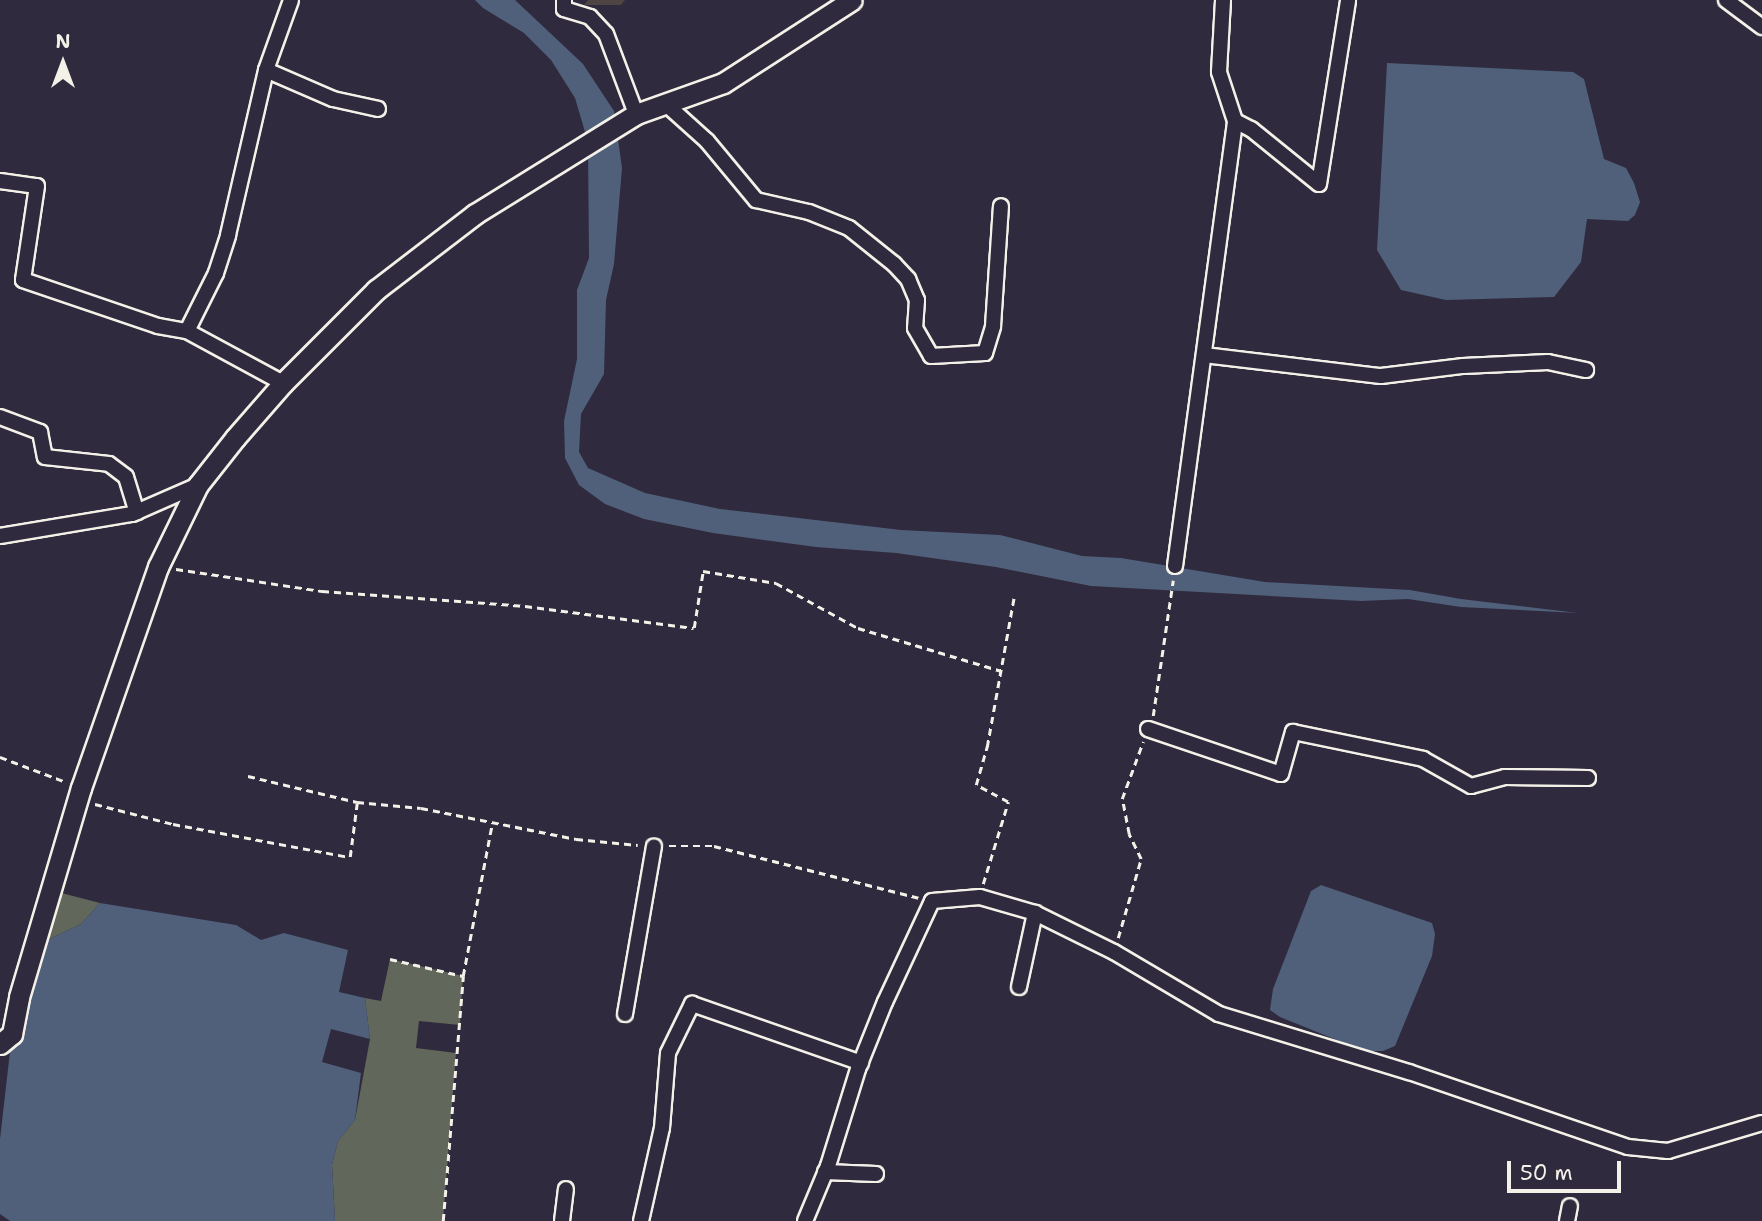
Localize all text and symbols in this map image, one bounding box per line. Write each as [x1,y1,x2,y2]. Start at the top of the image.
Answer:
north arrow [28,28,98,98]
text: N [55,29,71,54]
scale bar [1510,1148,1624,1192]
text: 50 m [1520,1159,1573,1187]

